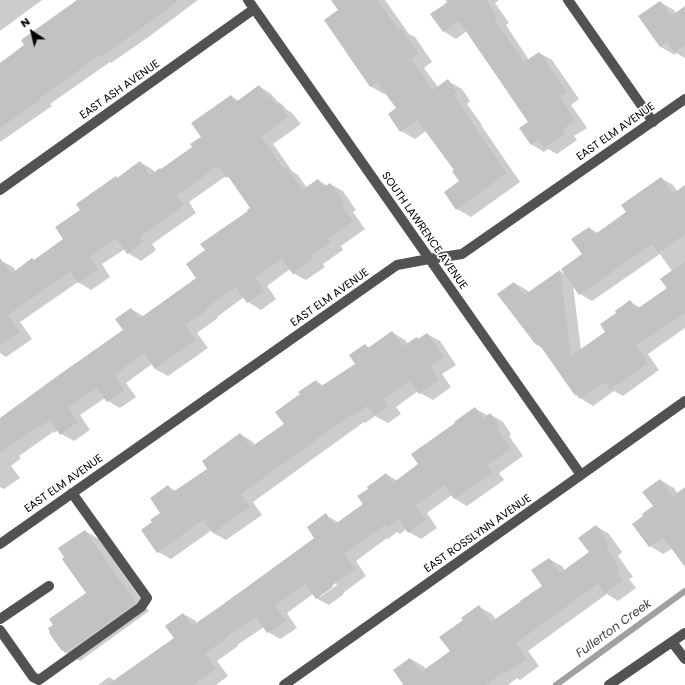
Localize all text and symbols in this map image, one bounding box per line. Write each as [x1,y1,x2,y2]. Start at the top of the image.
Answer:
north arrow [12,12,52,52]
text: N [17,13,33,31]
street label: EAST ASH AVENUE [78,58,162,122]
street label: EAST ELM AVENUE [574,100,658,164]
street label: SOUTH LAWRENCE AVENUE [378,170,470,292]
street label: EAST ELM AVENUE [288,266,372,330]
street label: EAST ELM AVENUE [22,452,106,516]
street label: EAST ROSSLYNN AVENUE [422,492,534,576]
water label: Fullerton Creek [574,597,654,661]

